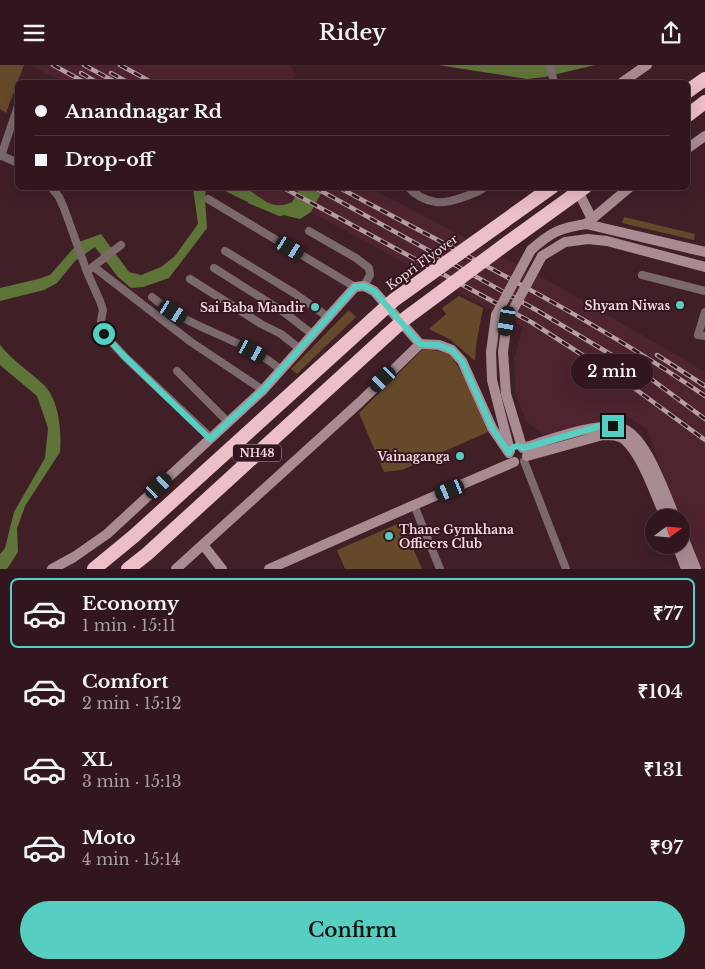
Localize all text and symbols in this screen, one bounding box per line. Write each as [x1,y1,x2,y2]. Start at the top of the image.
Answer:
icon: menu [20,19,48,47]
text: Ridey [319,19,386,46]
icon: share [657,19,685,47]
text: Anandnagar Rd [65,100,222,123]
text: Drop-off [65,148,154,171]
street label: Kopri Flyover [383,231,461,293]
car [273,234,306,262]
car [156,298,189,326]
place label: Shyam Niwas [584,298,670,313]
marker: Shyam Niwas [674,299,686,311]
place label: Sai Baba Mandir [200,300,305,315]
marker: Sai Baba Mandir [309,301,321,313]
car [497,305,516,337]
route start [93,323,115,345]
car [235,337,268,365]
callout: 2 min [572,353,654,389]
text: 2 min [587,361,637,381]
car [366,363,399,395]
route end [602,415,624,437]
road number: NH48 [233,444,281,461]
place label: Vainaganga [376,449,450,464]
marker: Vainaganga [454,450,466,462]
car [142,470,175,502]
car [433,477,466,503]
north arrow [645,509,690,554]
map controls [645,509,690,554]
place label: Thane Gymkhana Officers Club [399,522,514,551]
marker: Thane Gymkhana Officers Club [383,530,395,542]
icon: car [22,591,67,636]
text: Economy [82,592,179,615]
text: ₹77 [653,602,683,625]
text: 1 min · 15:11 [82,615,176,635]
icon: car [22,669,67,714]
text: Comfort [82,670,169,693]
text: ₹104 [638,680,683,703]
text: 2 min · 15:12 [82,693,182,713]
icon: car [22,747,67,792]
text: XL [82,748,112,771]
text: ₹131 [643,758,683,781]
text: 3 min · 15:13 [82,771,182,791]
icon: car [22,825,67,870]
text: Moto [82,826,136,849]
text: ₹97 [650,836,683,859]
text: 4 min · 15:14 [82,849,181,869]
button: Confirm [20,901,685,959]

